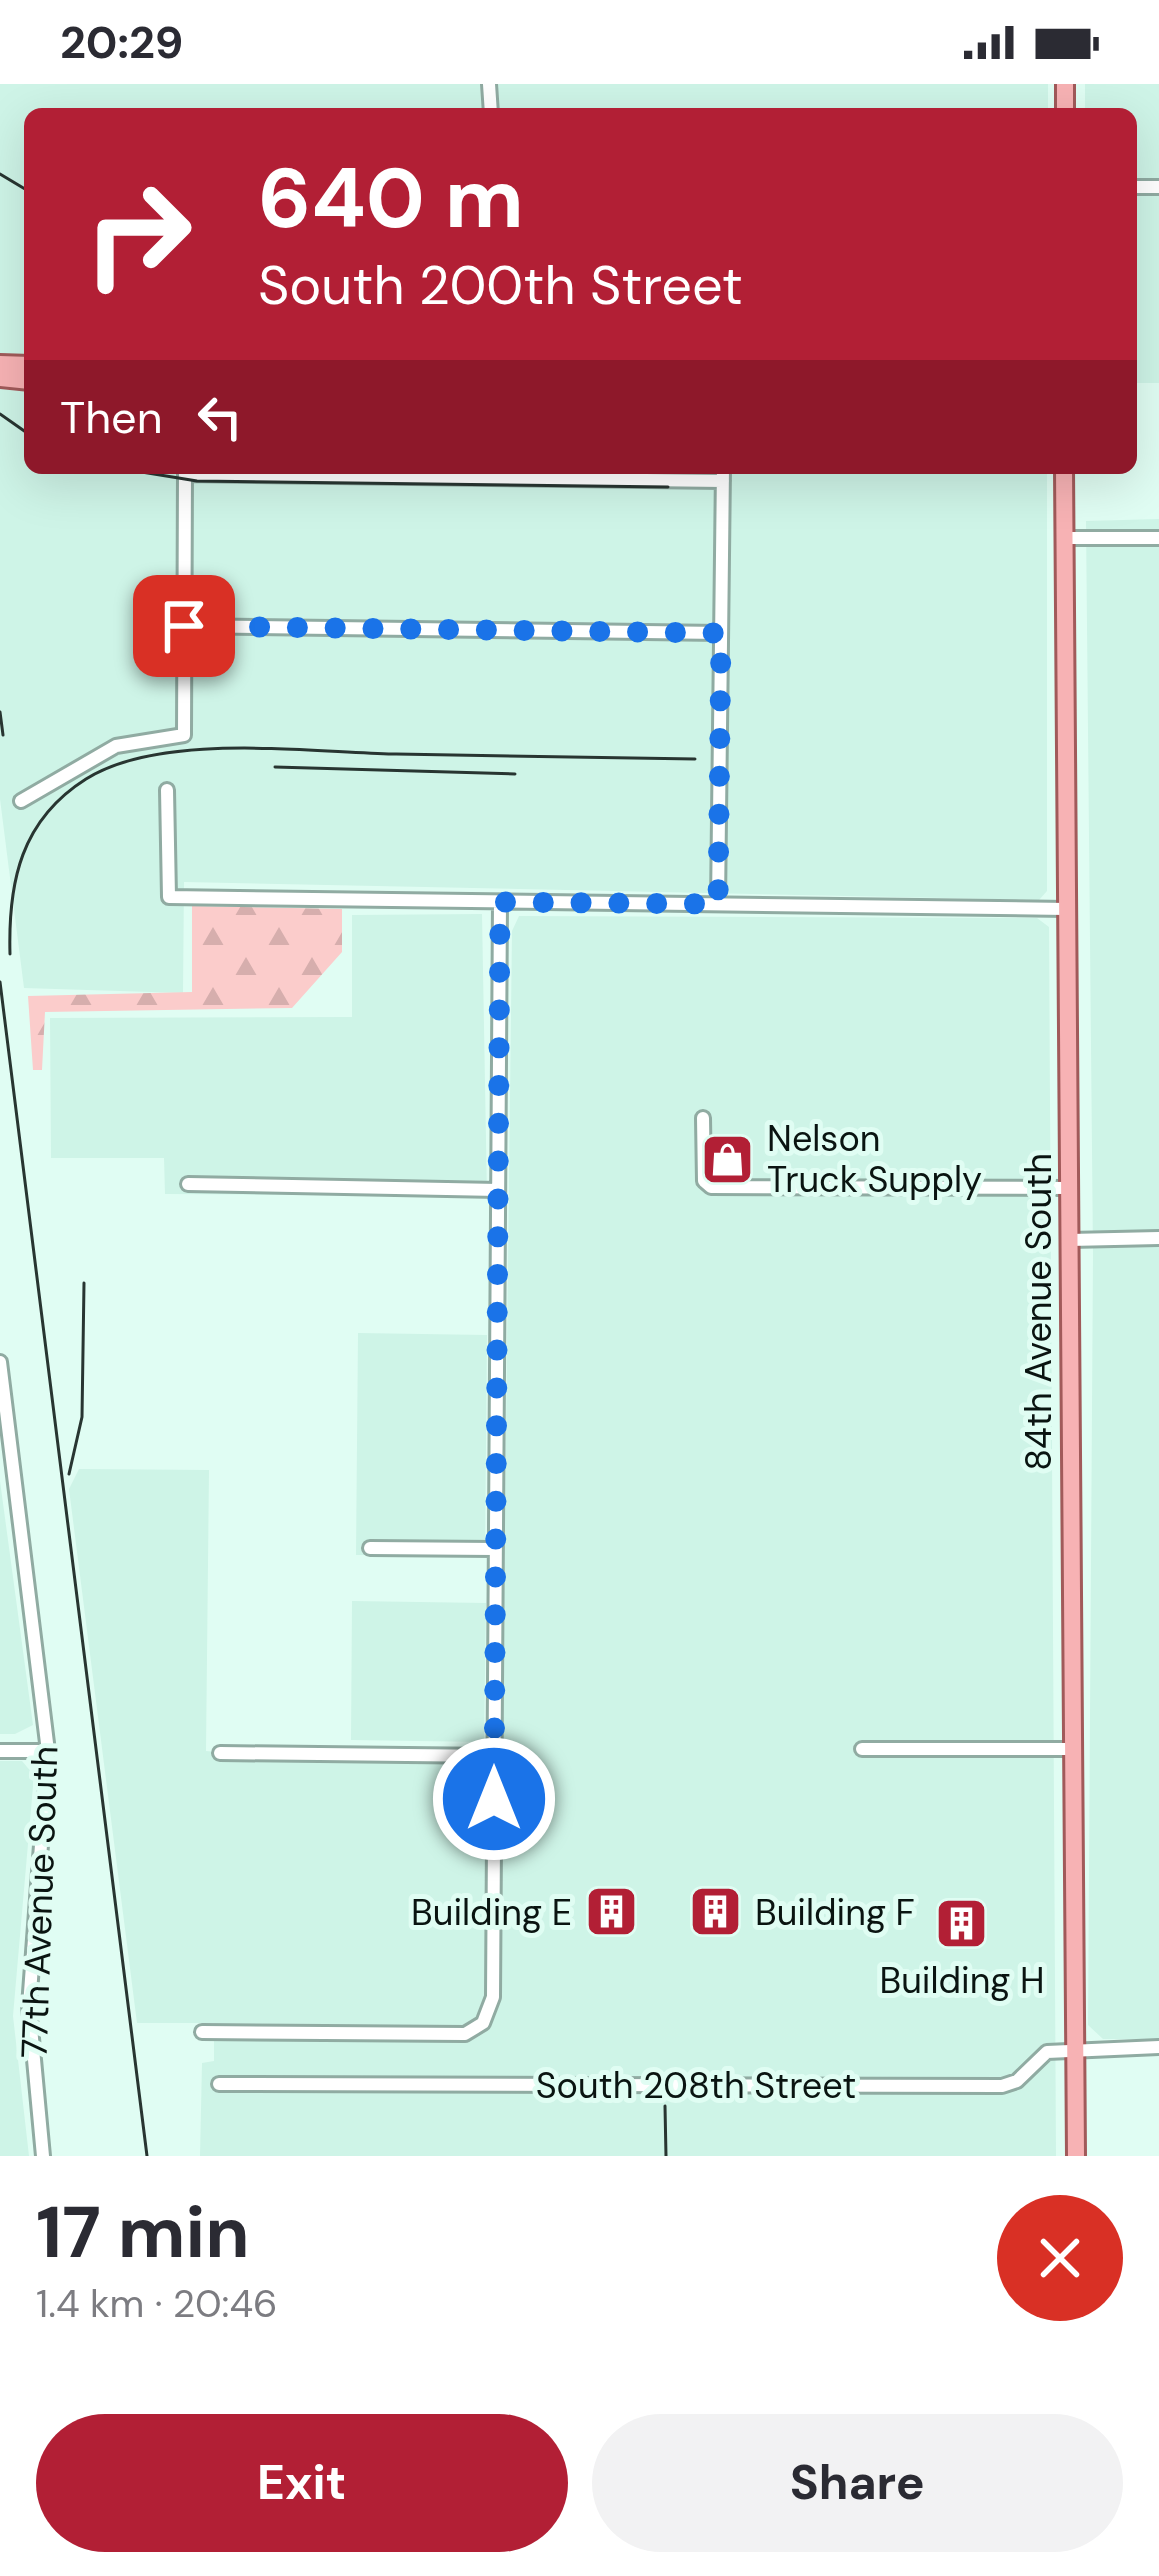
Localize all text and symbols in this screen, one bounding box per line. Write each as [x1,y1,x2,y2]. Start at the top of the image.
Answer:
text: 20:29 [60,13,183,72]
text: 640 m [258,144,524,253]
icon: right [60,156,216,312]
text: South 200th Street [258,250,743,321]
icon: left [187,384,253,450]
text: Then [60,388,163,447]
pin [133,575,235,677]
icon: arrive [151,593,217,659]
place label: Nelson Truck Supply [767,1115,982,1203]
shop icon: Nelson Truck Supply [700,1131,756,1187]
street label: 84th Avenue South [1015,1153,1062,1471]
position arrow [431,1736,557,1862]
street label: 77th Avenue South [11,1745,68,2059]
building icon: Building E [583,1884,639,1940]
building icon: Building F [688,1884,744,1940]
place label: Building E [411,1889,572,1936]
place label: Building F [755,1889,915,1936]
building icon: Building H [934,1896,990,1952]
place label: Building H [879,1957,1045,2004]
street label: South 208th Street [536,2062,856,2109]
text: 17 min [36,2186,250,2279]
button: close [997,2195,1123,2321]
text: 1.4 km · 20:46 [36,2278,278,2329]
button: Exit [36,2414,568,2552]
button: Share [592,2414,1123,2552]

